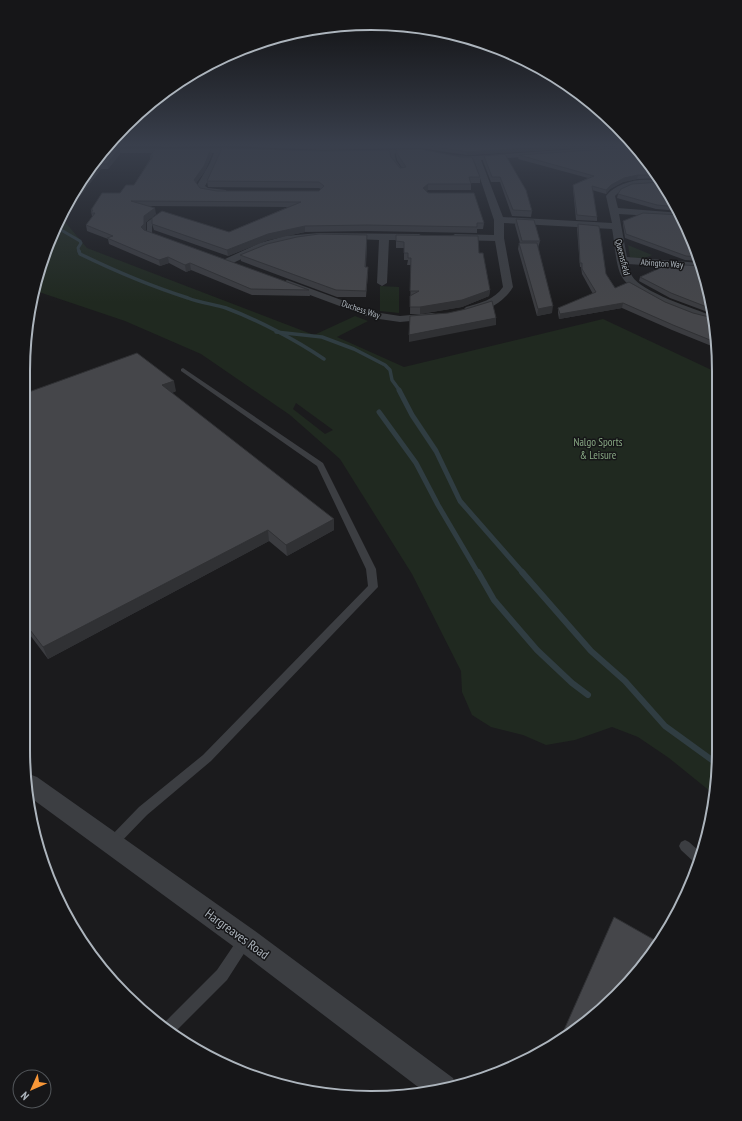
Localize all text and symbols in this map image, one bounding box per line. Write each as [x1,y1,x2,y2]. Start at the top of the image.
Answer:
street label: Queensfield [613,238,633,276]
street label: Abington Way [640,256,684,270]
street label: Duchess Way [340,297,382,321]
park label: Nalgo Sports & Leisure [574,435,623,462]
street label: Hargreaves Road [202,905,272,963]
north arrow [12,1069,52,1109]
text: N [18,1089,32,1103]

